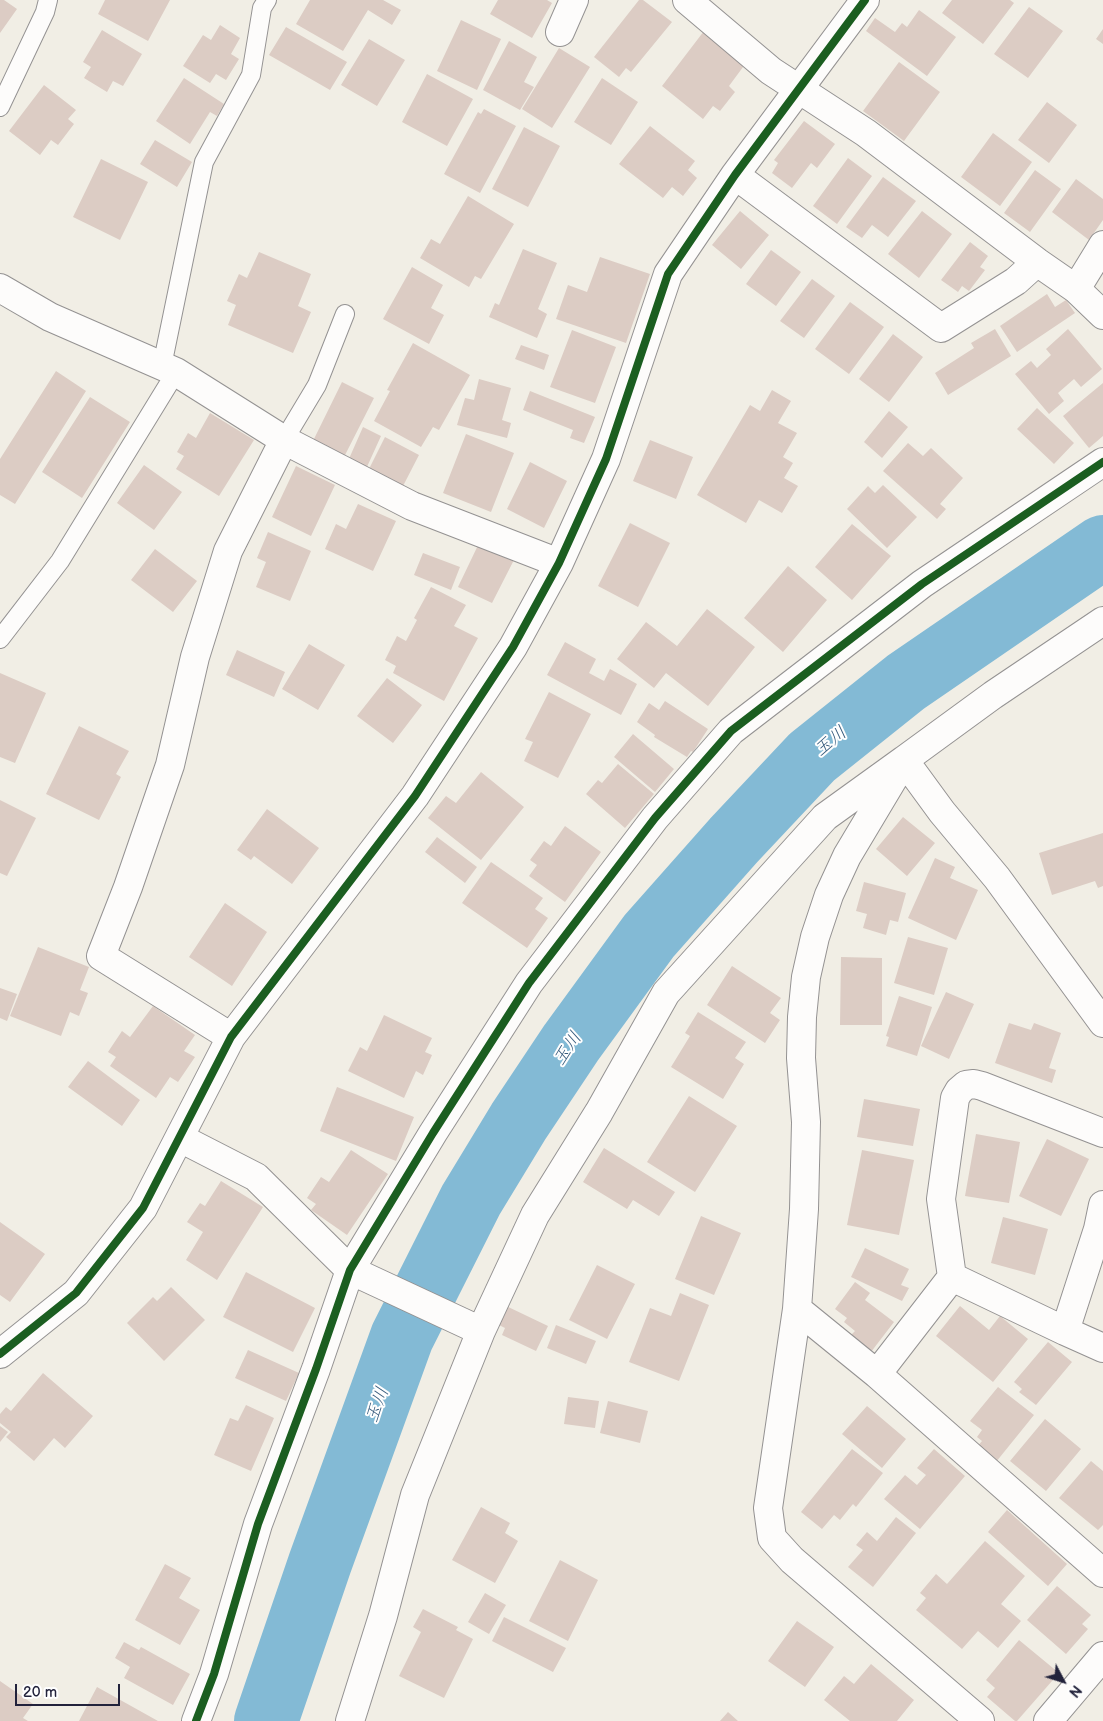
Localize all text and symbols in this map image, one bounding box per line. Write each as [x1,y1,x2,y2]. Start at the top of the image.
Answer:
water label: 玉川 [810,722,852,762]
water label: 玉川 [549,1028,587,1070]
water label: 玉川 [362,1384,394,1426]
north arrow [1038,1656,1088,1706]
scale bar [18,1674,122,1706]
text: N [1065,1681,1085,1700]
text: 20 m [23,1683,57,1702]

